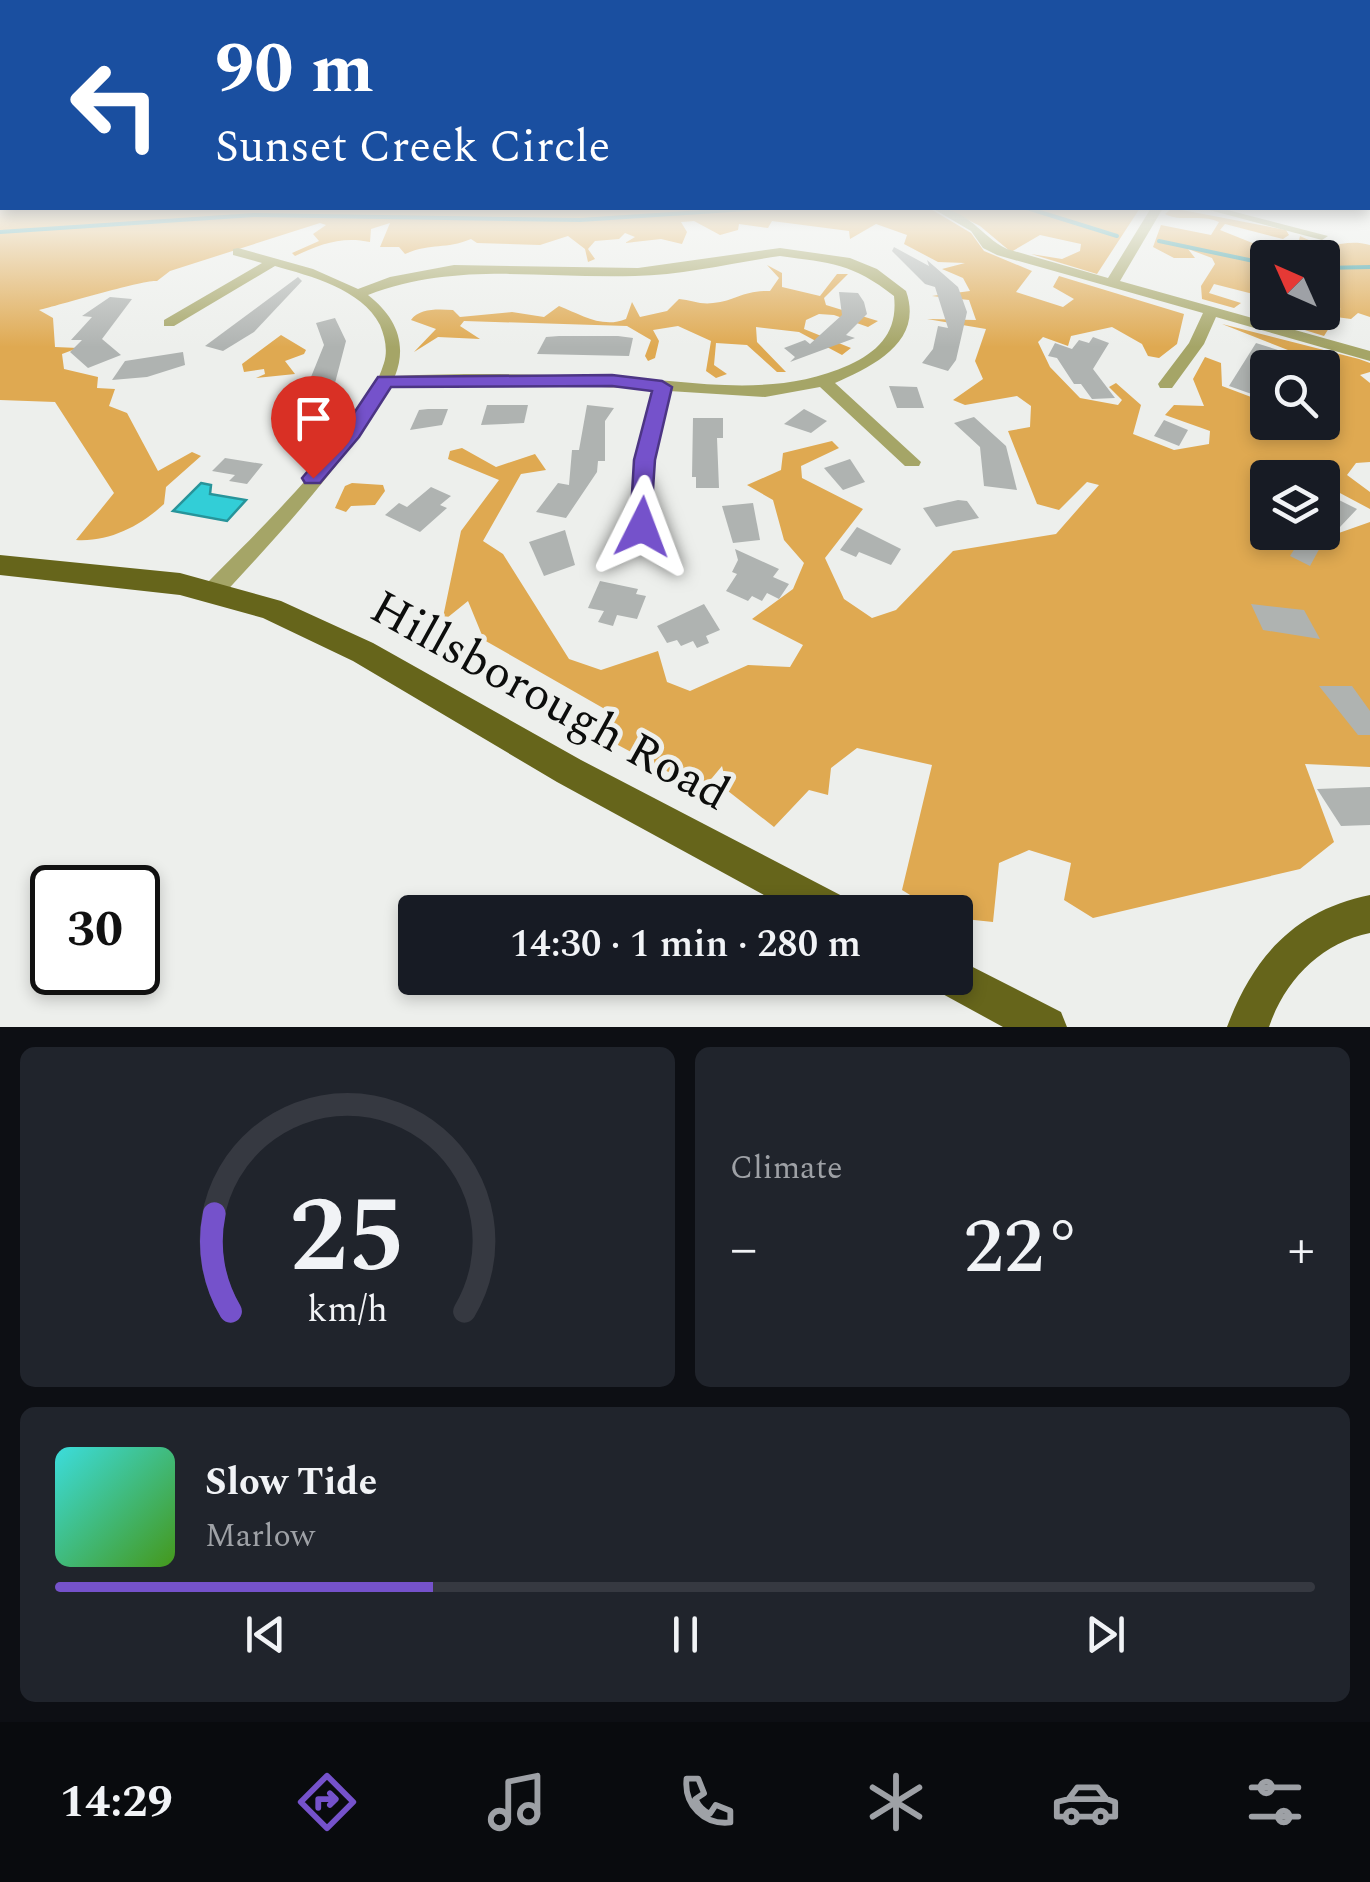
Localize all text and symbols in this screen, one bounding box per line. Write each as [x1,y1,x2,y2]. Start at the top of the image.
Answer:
text: 90 m [215,17,374,123]
icon: left [50,40,180,170]
text: Sunset Creek Circle [215,113,610,182]
north arrow [1250,240,1340,330]
map controls [1250,240,1340,550]
button: search [1250,350,1340,440]
pin [271,376,356,479]
icon: arrive [286,391,341,446]
button: layers [1250,460,1340,550]
position arrow [590,475,694,579]
street label: Hillsborough Road [357,572,743,830]
speed limit sign: 30 [30,865,160,995]
text: 14:30 · 1 min · 280 m [510,916,861,974]
text: Climate [730,1144,842,1193]
text: 25 [289,1159,406,1317]
text: 22° [964,1192,1081,1306]
text: − [730,1208,758,1291]
text: + [1287,1208,1315,1291]
text: km/h [307,1283,388,1338]
text: Slow Tide [205,1454,377,1512]
text: Marlow [205,1512,315,1561]
icon: previous [238,1607,293,1662]
icon: pause [658,1607,713,1662]
icon: next [1078,1607,1133,1662]
icon: directions [292,1767,362,1837]
icon: music [482,1767,552,1837]
icon: phone [672,1767,742,1837]
icon: climate [861,1767,931,1837]
icon: car [1051,1767,1121,1837]
icon: filters [1240,1767,1310,1837]
text: 14:29 [60,1768,173,1837]

